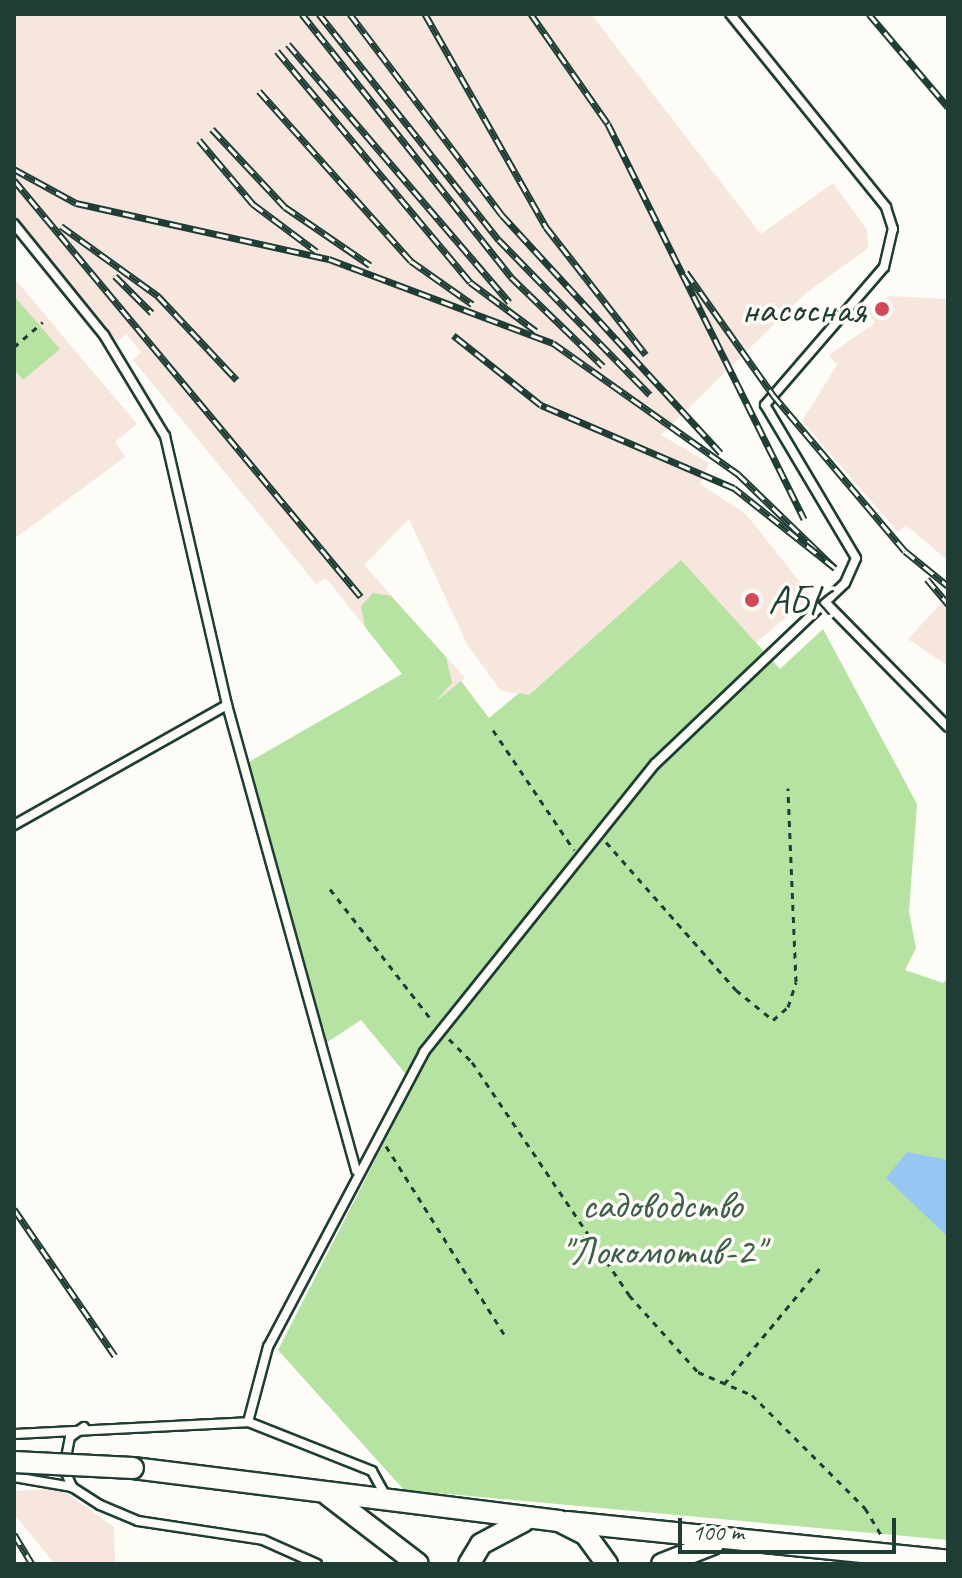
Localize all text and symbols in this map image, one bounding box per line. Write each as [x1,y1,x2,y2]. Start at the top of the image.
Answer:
place label: насосная [742,285,866,333]
marker: насосная [873,300,891,318]
place label: АБК [768,576,828,624]
marker: АБК [743,591,761,609]
park label: садоводство "Локомотив-2" [561,1181,763,1275]
scale bar [682,1502,900,1552]
text: 100 m [692,1517,744,1547]

